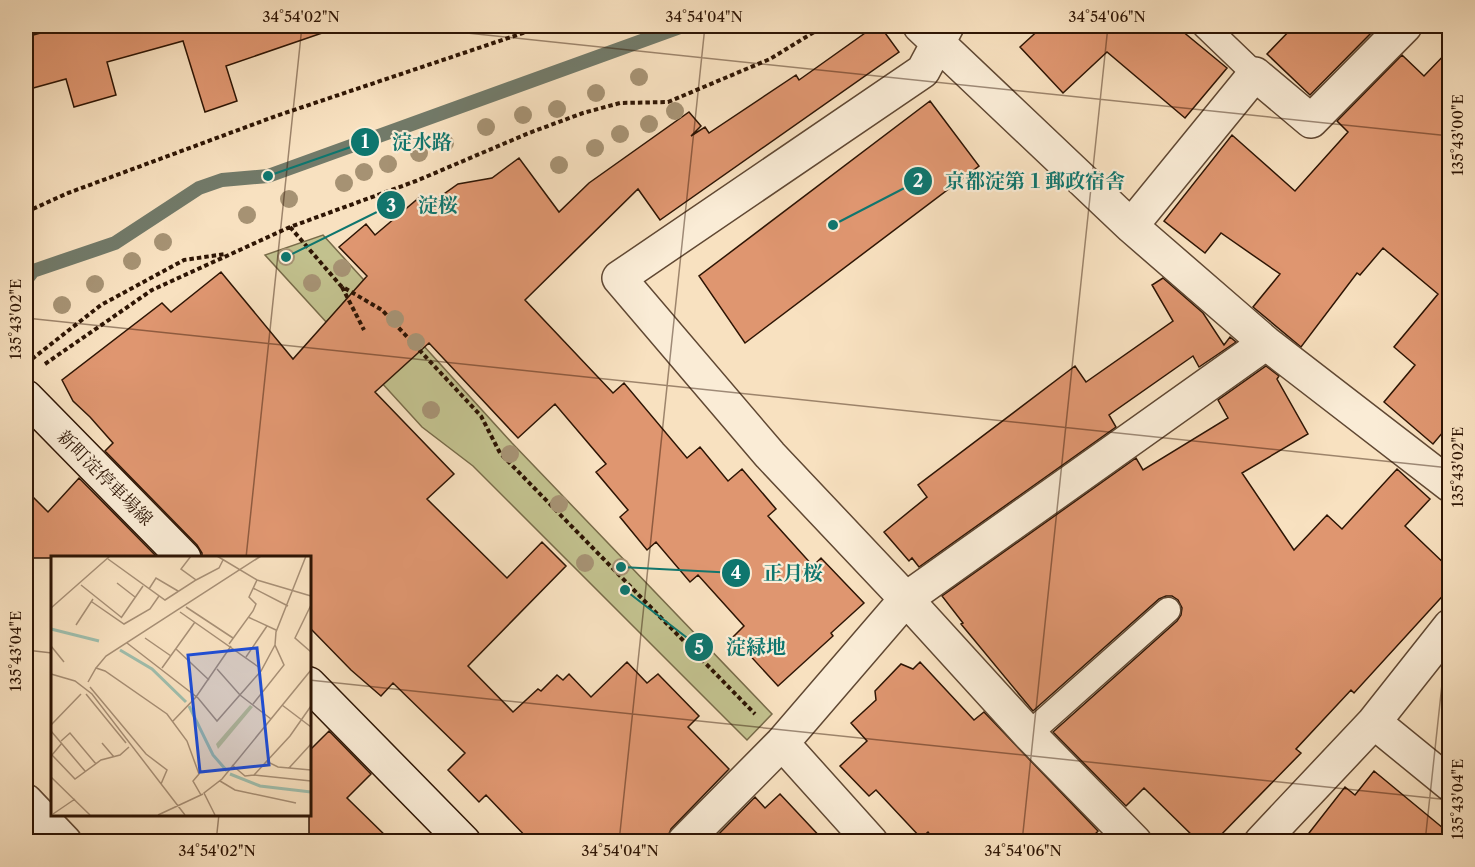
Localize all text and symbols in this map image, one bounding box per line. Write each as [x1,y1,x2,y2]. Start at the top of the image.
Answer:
text: 34°54'02"N [262,7,340,26]
text: 34°54'04"N [665,7,743,26]
text: 34°54'06"N [1068,7,1146,26]
text: 135°43'00"E [1448,94,1467,176]
callout: 淀水路 [350,123,464,161]
text: 淀水路 [392,130,452,154]
text: 1 [361,131,369,153]
callout: 京都淀第１郵政宿舎 [903,162,1137,200]
text: 京都淀第１郵政宿舎 [945,169,1125,193]
text: 2 [913,170,923,192]
callout: 淀桜 [376,186,470,224]
text: 淀桜 [418,193,458,217]
text: 3 [386,195,396,217]
text: 135°43'02"E [6,279,25,359]
street label: 新町淀停車場線 [53,426,157,530]
text: 135°43'02"E [1448,427,1467,507]
callout: 正月桜 [721,554,835,592]
inset map [51,556,310,816]
text: 正月桜 [763,561,823,585]
text: 4 [731,562,741,584]
text: 135°43'04"E [6,611,25,691]
callout: 淀緑地 [684,628,798,666]
text: 淀緑地 [726,635,786,659]
text: 5 [694,637,704,659]
text: 135°43'04"E [1448,759,1467,839]
text: 34°54'02"N [178,841,256,860]
text: 34°54'04"N [581,841,659,860]
text: 34°54'06"N [984,841,1062,860]

